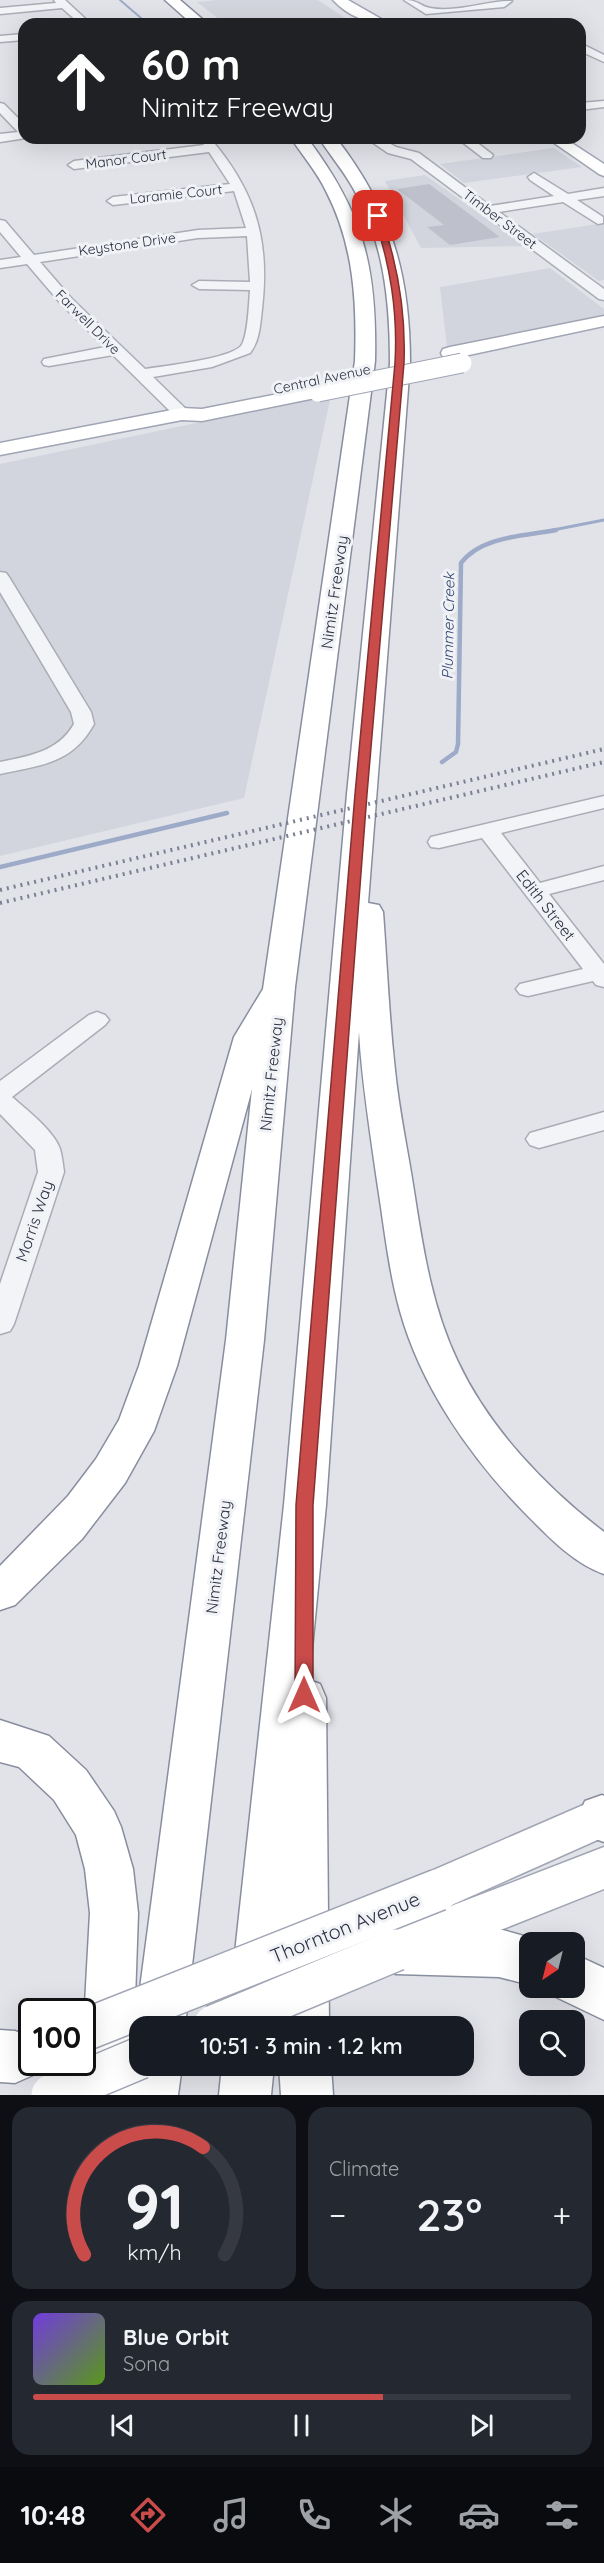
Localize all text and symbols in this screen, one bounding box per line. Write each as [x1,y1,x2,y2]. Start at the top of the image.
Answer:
text: 60 m [141,38,241,91]
icon: ahead [42,42,120,120]
text: Nimitz Freeway [141,90,334,124]
street label: Manor Court [84,145,168,173]
street label: Laramie Court [129,180,223,208]
street label: Timber Street [459,185,541,253]
pin [352,190,403,241]
icon: arrive [361,199,394,232]
street label: Keystone Drive [77,228,177,260]
street label: Farwell Drive [52,286,124,358]
street label: Central Avenue [272,360,372,398]
street label: Nimitz Freeway [316,534,352,650]
water label: Plummer Creek [438,570,458,680]
street label: Edith Street [512,865,580,945]
street label: Nimitz Freeway [255,1016,287,1132]
street label: Morris Way [11,1178,57,1264]
street label: Nimitz Freeway [201,1499,235,1615]
position arrow [272,1663,336,1727]
street label: Thornton Avenue [267,1886,423,1968]
north arrow [519,1932,585,1998]
map controls [519,1932,585,2076]
speed limit sign: 100 [18,1998,96,2076]
button: search [519,2010,585,2076]
text: 10:51 · 3 min · 1.2 km [200,2032,403,2060]
text: Climate [329,2156,399,2181]
text: 91 [124,2167,184,2245]
text: 23° [416,2186,482,2242]
text: − [329,2194,346,2235]
text: + [552,2194,571,2235]
text: km/h [127,2239,181,2265]
text: Blue Orbit [123,2323,229,2351]
text: Sona [123,2351,170,2376]
icon: previous [106,2409,139,2442]
icon: pause [285,2409,318,2442]
icon: next [465,2409,498,2442]
icon: directions [127,2494,169,2536]
icon: music [210,2494,252,2536]
icon: phone [293,2494,335,2536]
icon: climate [375,2494,417,2536]
icon: car [458,2494,500,2536]
icon: filters [541,2494,583,2536]
text: 10:48 [20,2498,86,2532]

